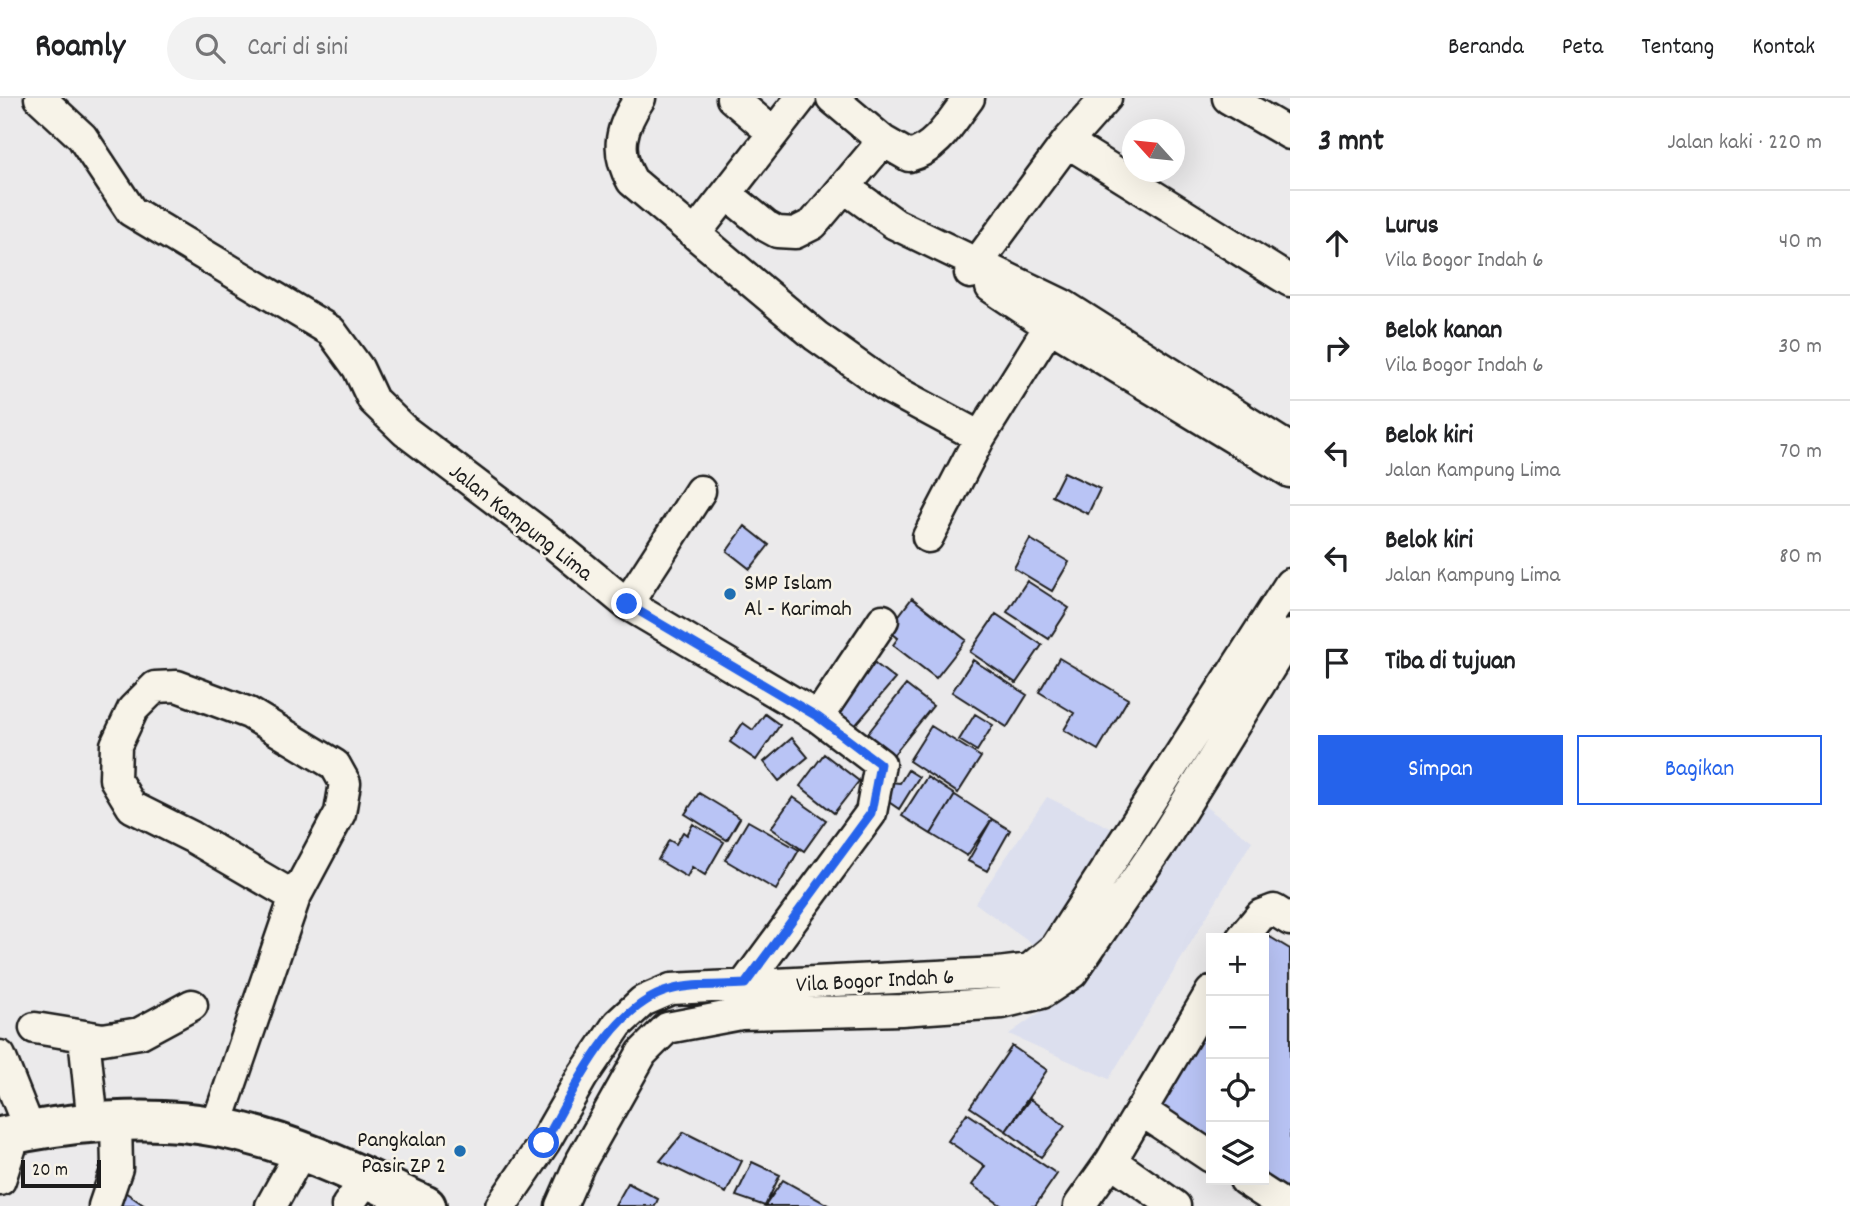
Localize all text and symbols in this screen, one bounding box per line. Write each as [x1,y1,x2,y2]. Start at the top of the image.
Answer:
search box [167,17,657,80]
text: Roamly [35,25,125,72]
icon: search [191,29,229,67]
text: Cari di sini [247,30,348,67]
text: Beranda [1448,31,1524,65]
text: Peta [1562,31,1603,65]
text: Tentang [1641,31,1714,65]
text: Kontak [1752,31,1815,65]
north arrow [1122,119,1185,182]
text: 3 mnt [1318,122,1384,165]
text: Jalan kaki · 220 m [1667,127,1822,160]
text: Lurus [1385,208,1439,245]
icon: ahead [1318,224,1356,262]
text: 40 m [1779,226,1822,259]
text: Vila Bogor Indah 6 [1385,245,1543,278]
text: Belok kanan [1385,313,1502,350]
icon: right [1318,329,1356,367]
text: 30 m [1778,331,1822,364]
text: Vila Bogor Indah 6 [1385,350,1543,383]
text: Belok kiri [1385,418,1473,455]
icon: left [1318,434,1356,472]
text: 70 m [1780,436,1822,469]
text: Jalan Kampung Lima [1385,455,1560,488]
street label: Jalan Kampung Lima [441,457,600,591]
text: Belok kiri [1385,523,1473,560]
icon: left [1318,539,1356,577]
text: 80 m [1779,541,1822,574]
text: Jalan Kampung Lima [1385,560,1560,593]
place label: SMP Islam Al - Karimah [744,568,852,627]
marker: SMP Islam Al - Karimah [722,586,738,602]
route end [611,588,642,619]
icon: arrive [1318,644,1356,682]
text: Tiba di tujuan [1385,644,1516,681]
button: Simpan [1318,735,1563,805]
button: Bagikan [1577,735,1822,805]
map controls [1206,933,1269,1185]
button: + [1206,933,1269,996]
street label: Vila Bogor Indah 6 [795,962,955,1003]
button: − [1206,996,1269,1059]
button: locate [1206,1059,1269,1122]
button: layers [1206,1122,1269,1185]
place label: Pangkalan Pasir ZP 2 [357,1125,446,1184]
route start [528,1127,559,1158]
marker: Pangkalan Pasir ZP 2 [452,1143,468,1159]
scale bar [21,1157,102,1189]
text: 20 m [32,1158,68,1185]

